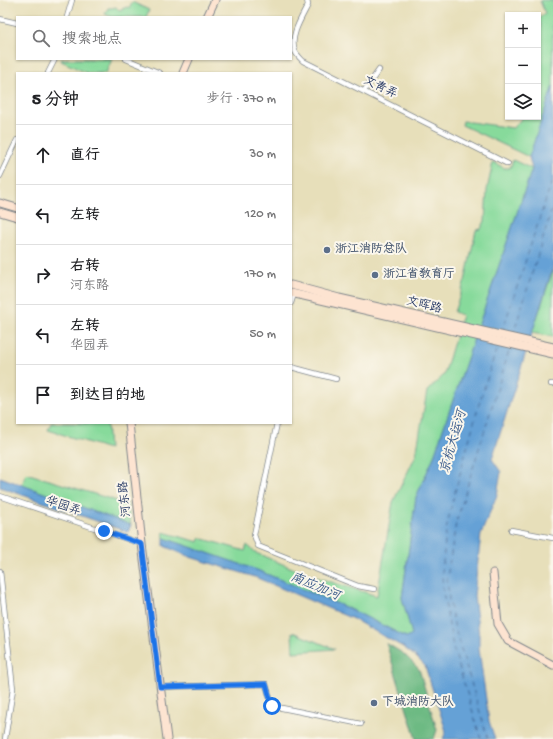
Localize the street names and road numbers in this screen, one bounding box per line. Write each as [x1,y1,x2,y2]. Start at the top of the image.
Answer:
street label: 文青弄 [361,73,400,102]
street label: 文晖路 [405,294,443,317]
street label: 河东路 [116,480,135,518]
street label: 华园弄 [44,494,83,519]

